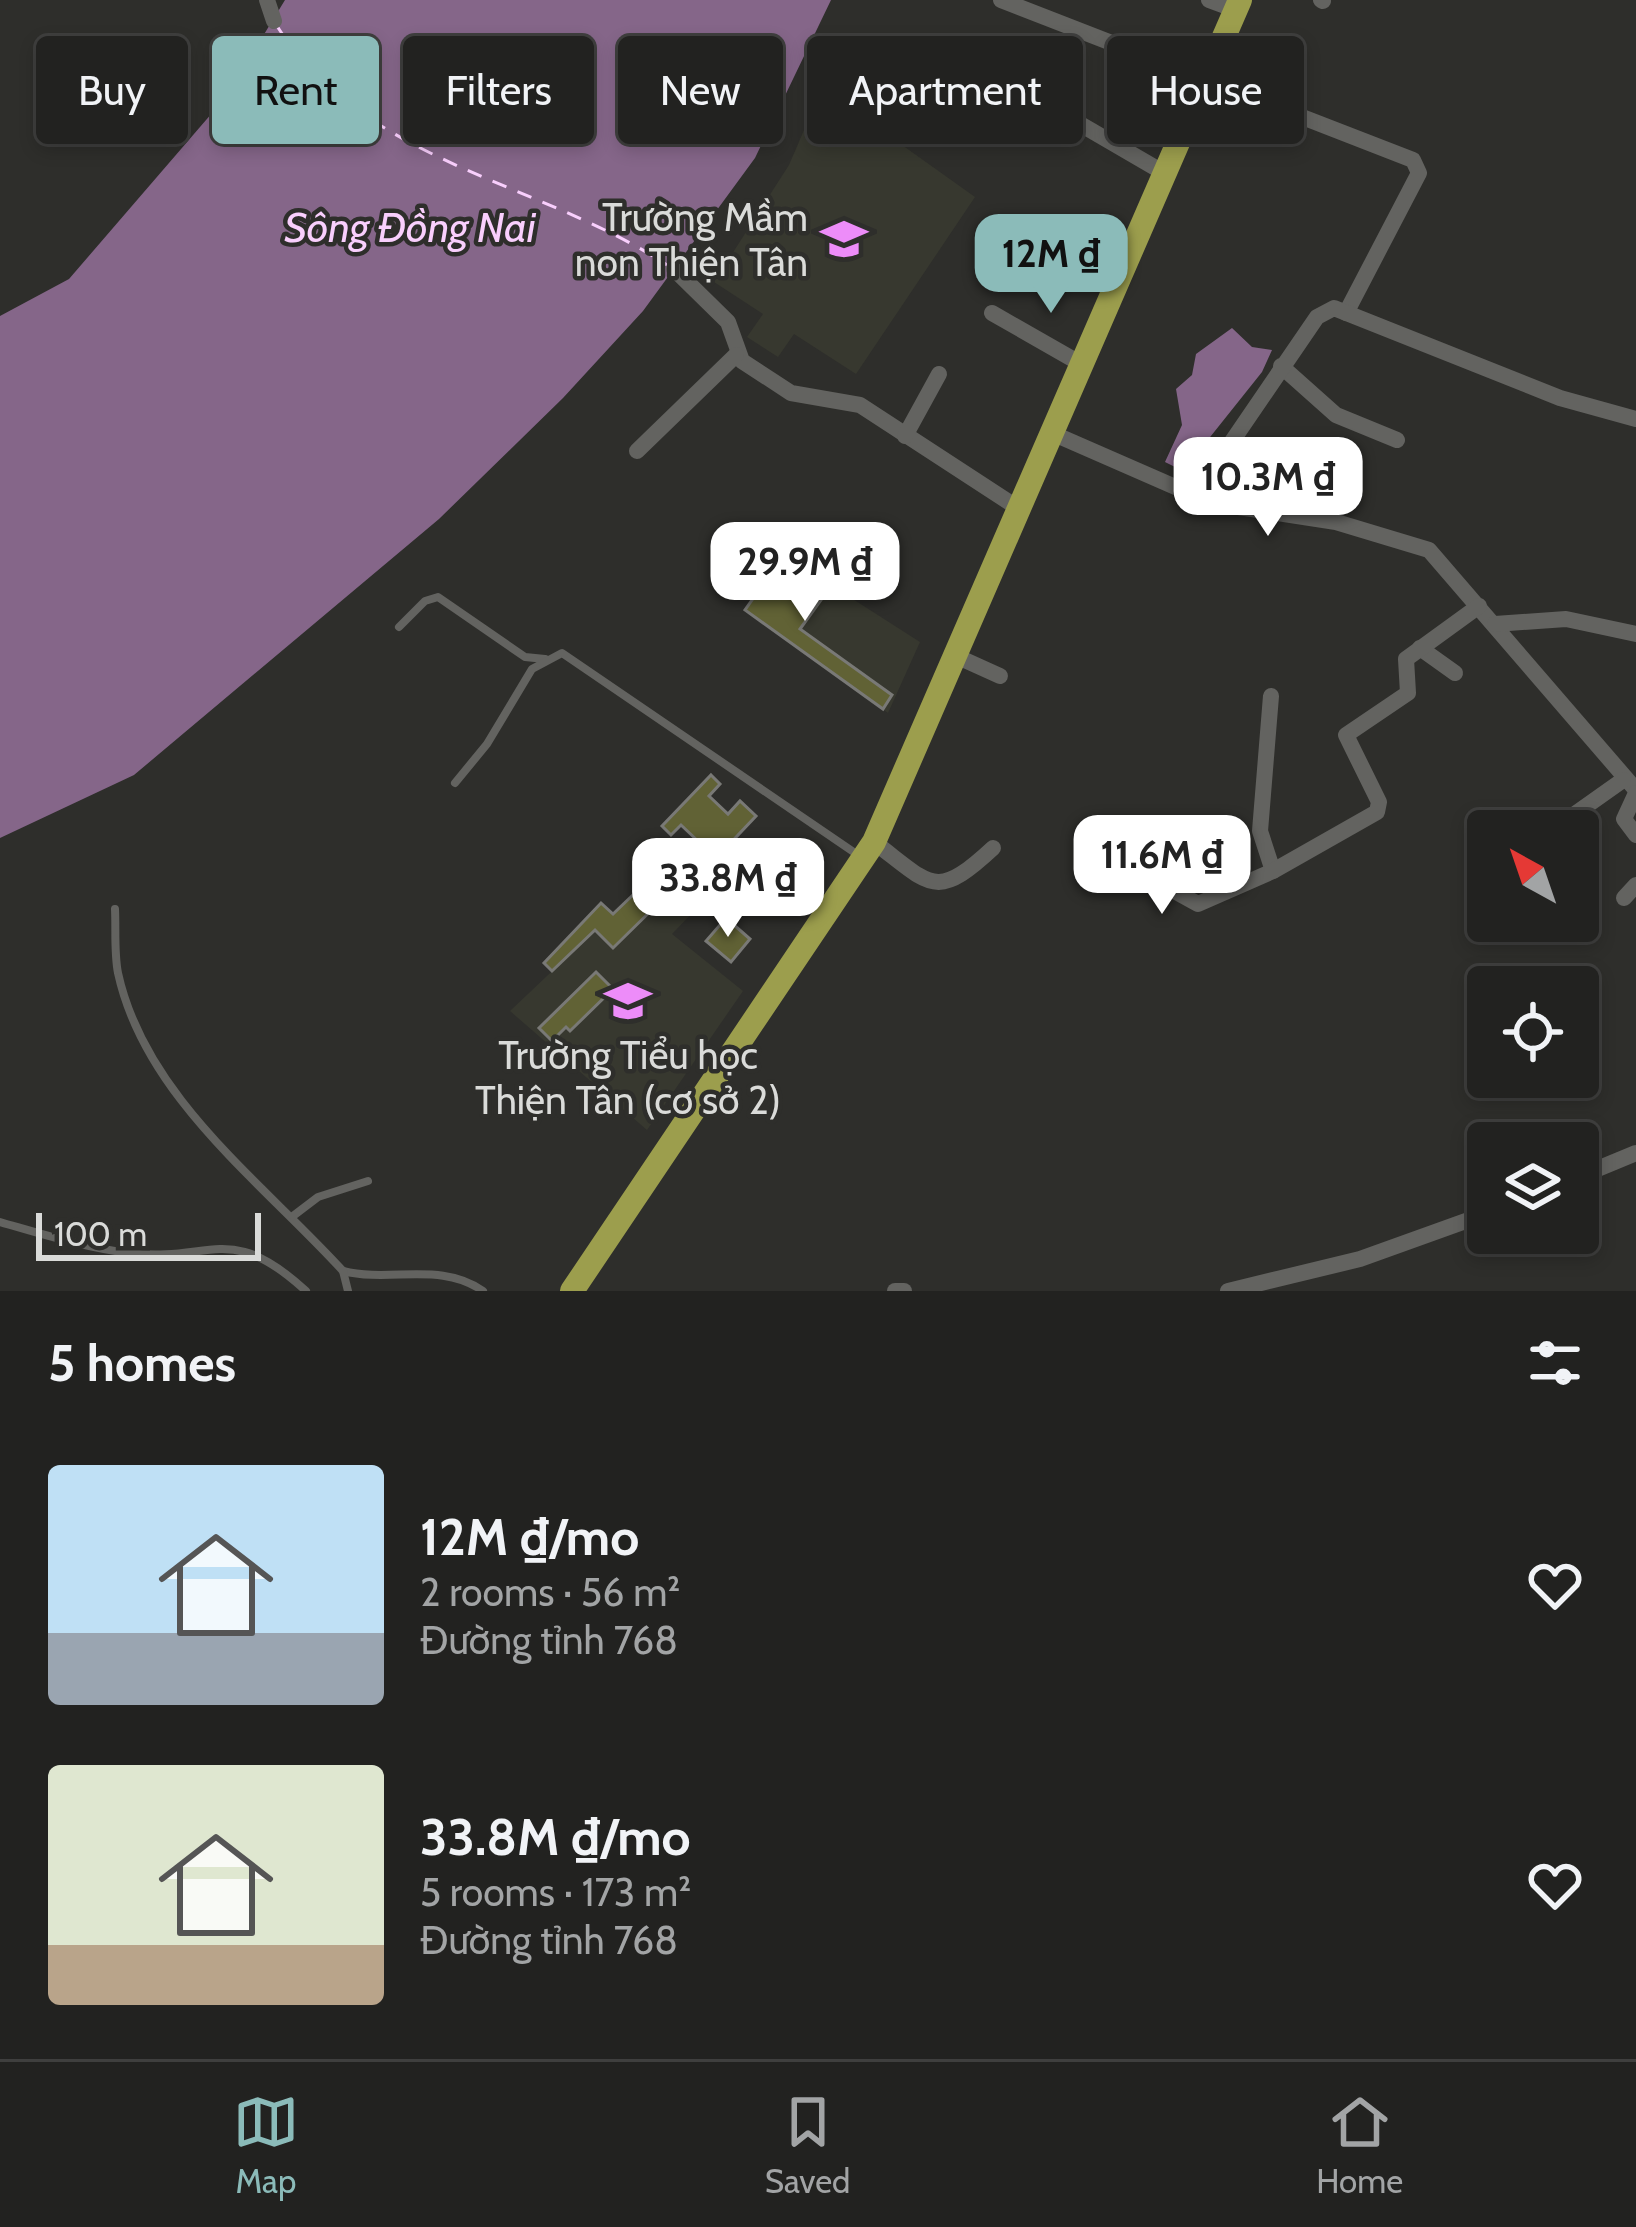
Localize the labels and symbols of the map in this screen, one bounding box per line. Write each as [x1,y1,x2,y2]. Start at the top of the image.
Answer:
place label: Trường Mầm non Thiện Tân [575,193,808,286]
water label: Sông Đồng Nai [284,201,537,253]
school or university icon: Trường Mầm non Thiện Tân [819,214,869,264]
pin: 12M ₫ [967,214,1135,316]
pin: 10.3M ₫ [1157,437,1379,539]
pin: 29.9M ₫ [694,522,916,624]
north arrow [1467,810,1599,942]
pin: 11.6M ₫ [1051,815,1273,917]
pin: 33.8M ₫ [617,838,839,940]
school or university icon: Trường Tiểu học Thiện Tân (cơ sở 2) [603,976,653,1026]
place label: Trường Tiểu học Thiện Tân (cơ sở 2) [475,1031,781,1124]
scale bar [36,1207,261,1260]

